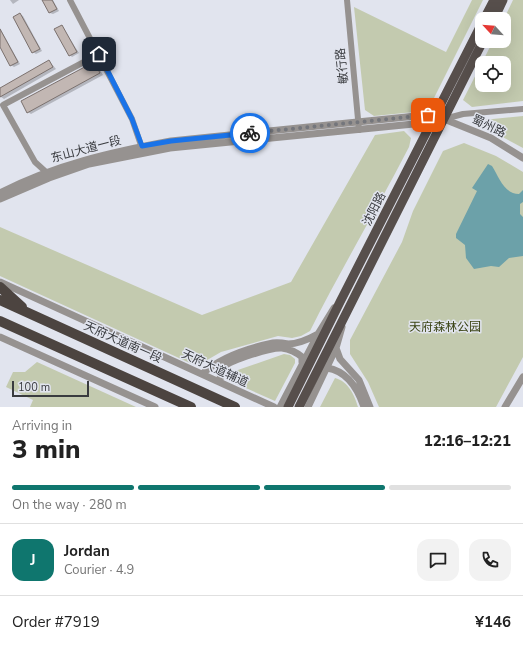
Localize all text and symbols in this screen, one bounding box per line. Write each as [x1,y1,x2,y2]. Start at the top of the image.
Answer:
north arrow [475,12,511,48]
map controls [475,12,511,92]
pin [82,37,116,71]
icon: home [88,43,110,65]
street label: 敏行路 [332,47,352,85]
button: locate [475,56,511,92]
pin [411,98,445,132]
icon: bag [417,104,439,126]
street label: 蜀州路 [469,111,509,141]
courier [230,113,270,153]
icon: bike [239,122,261,144]
street label: 东山大道一段 [49,132,123,166]
street label: 沈阳路 [359,189,389,229]
street label: 天府大道南一段 [81,318,165,366]
park label: 天府森林公园 [409,319,481,335]
street label: 天府大道辅道 [179,346,251,390]
scale bar [12,379,89,398]
text: 100 m [18,380,50,395]
text: Arriving in [12,417,72,435]
text: 12:16–12:21 [424,431,511,451]
text: 3 min [12,432,80,467]
text: On the way · 280 m [12,496,127,514]
button: chat [417,539,459,581]
button: phone [469,539,511,581]
text: Jordan [64,541,110,561]
text: J [30,550,36,570]
text: Courier · 4.9 [64,561,134,579]
text: Order #7919 [12,612,100,632]
text: ¥146 [475,612,511,632]

